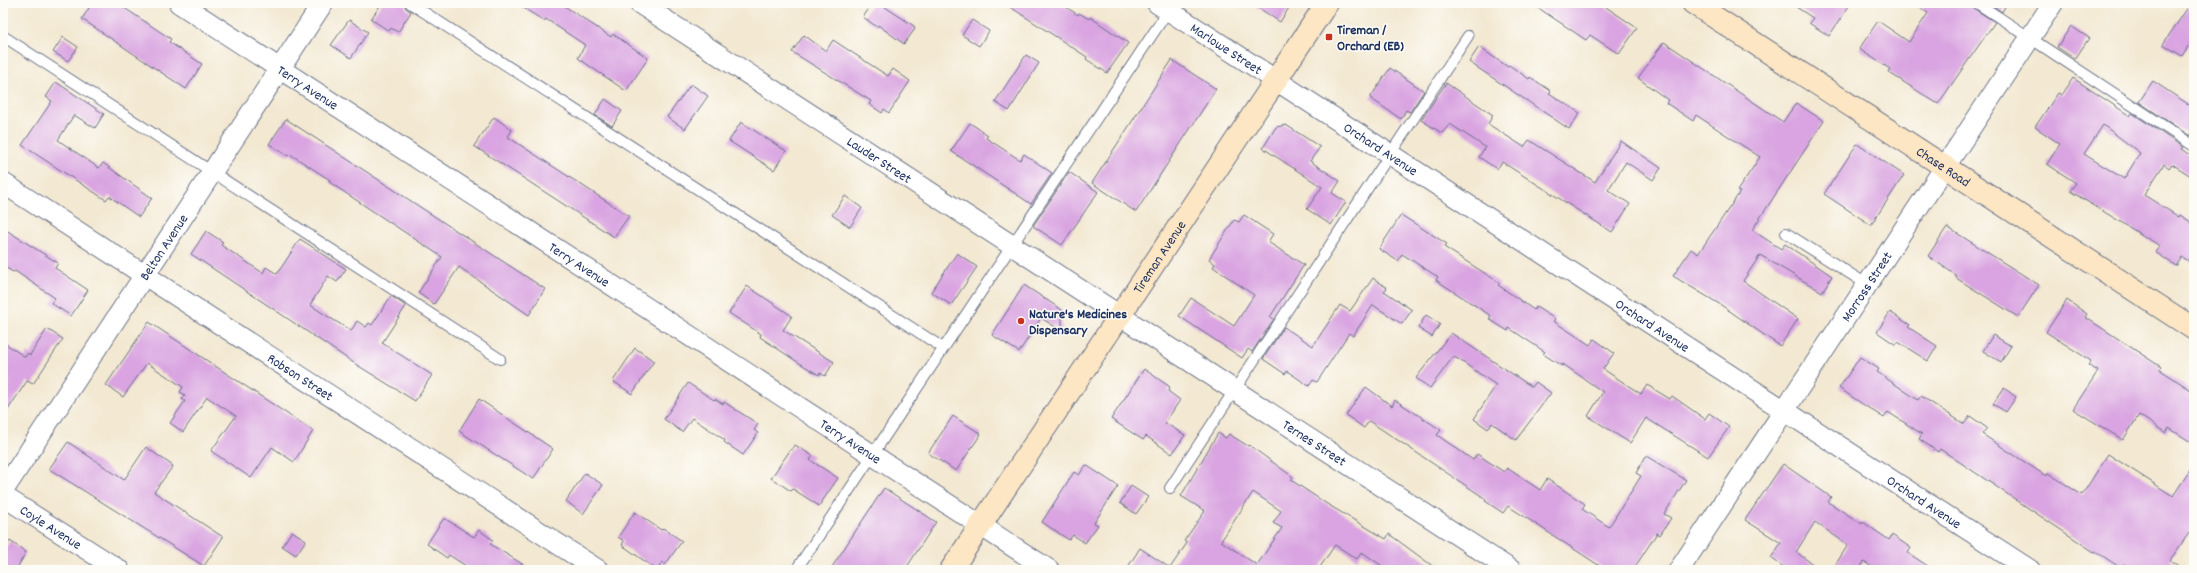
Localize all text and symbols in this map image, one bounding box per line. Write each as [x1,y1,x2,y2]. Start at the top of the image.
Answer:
street label: Marlowe Street [1186,19,1265,81]
place label: Tireman / Orchard (EB) [1337,21,1404,57]
marker: Tireman / Orchard (EB) [1324,32,1334,42]
street label: Terry Avenue [272,61,341,116]
street label: Orchard Avenue [1339,119,1421,182]
street label: Lauder Street [842,133,915,190]
street label: Chase Road [1911,143,1974,193]
street label: Belton Avenue [136,211,194,285]
street label: Tireman Avenue [1129,217,1192,298]
street label: Terry Avenue [544,238,613,293]
street label: Morross Street [1837,248,1898,326]
street label: Orchard Avenue [1610,295,1693,358]
place label: Nature's Medicines Dispensary [1029,305,1127,341]
marker: Nature's Medicines Dispensary [1016,316,1026,326]
street label: Robson Street [263,349,336,407]
street label: Terry Avenue [815,415,884,470]
street label: Ternes Street [1278,416,1350,472]
street label: Orchard Avenue [1882,471,1964,535]
street label: Coyle Avenue [15,501,85,556]

